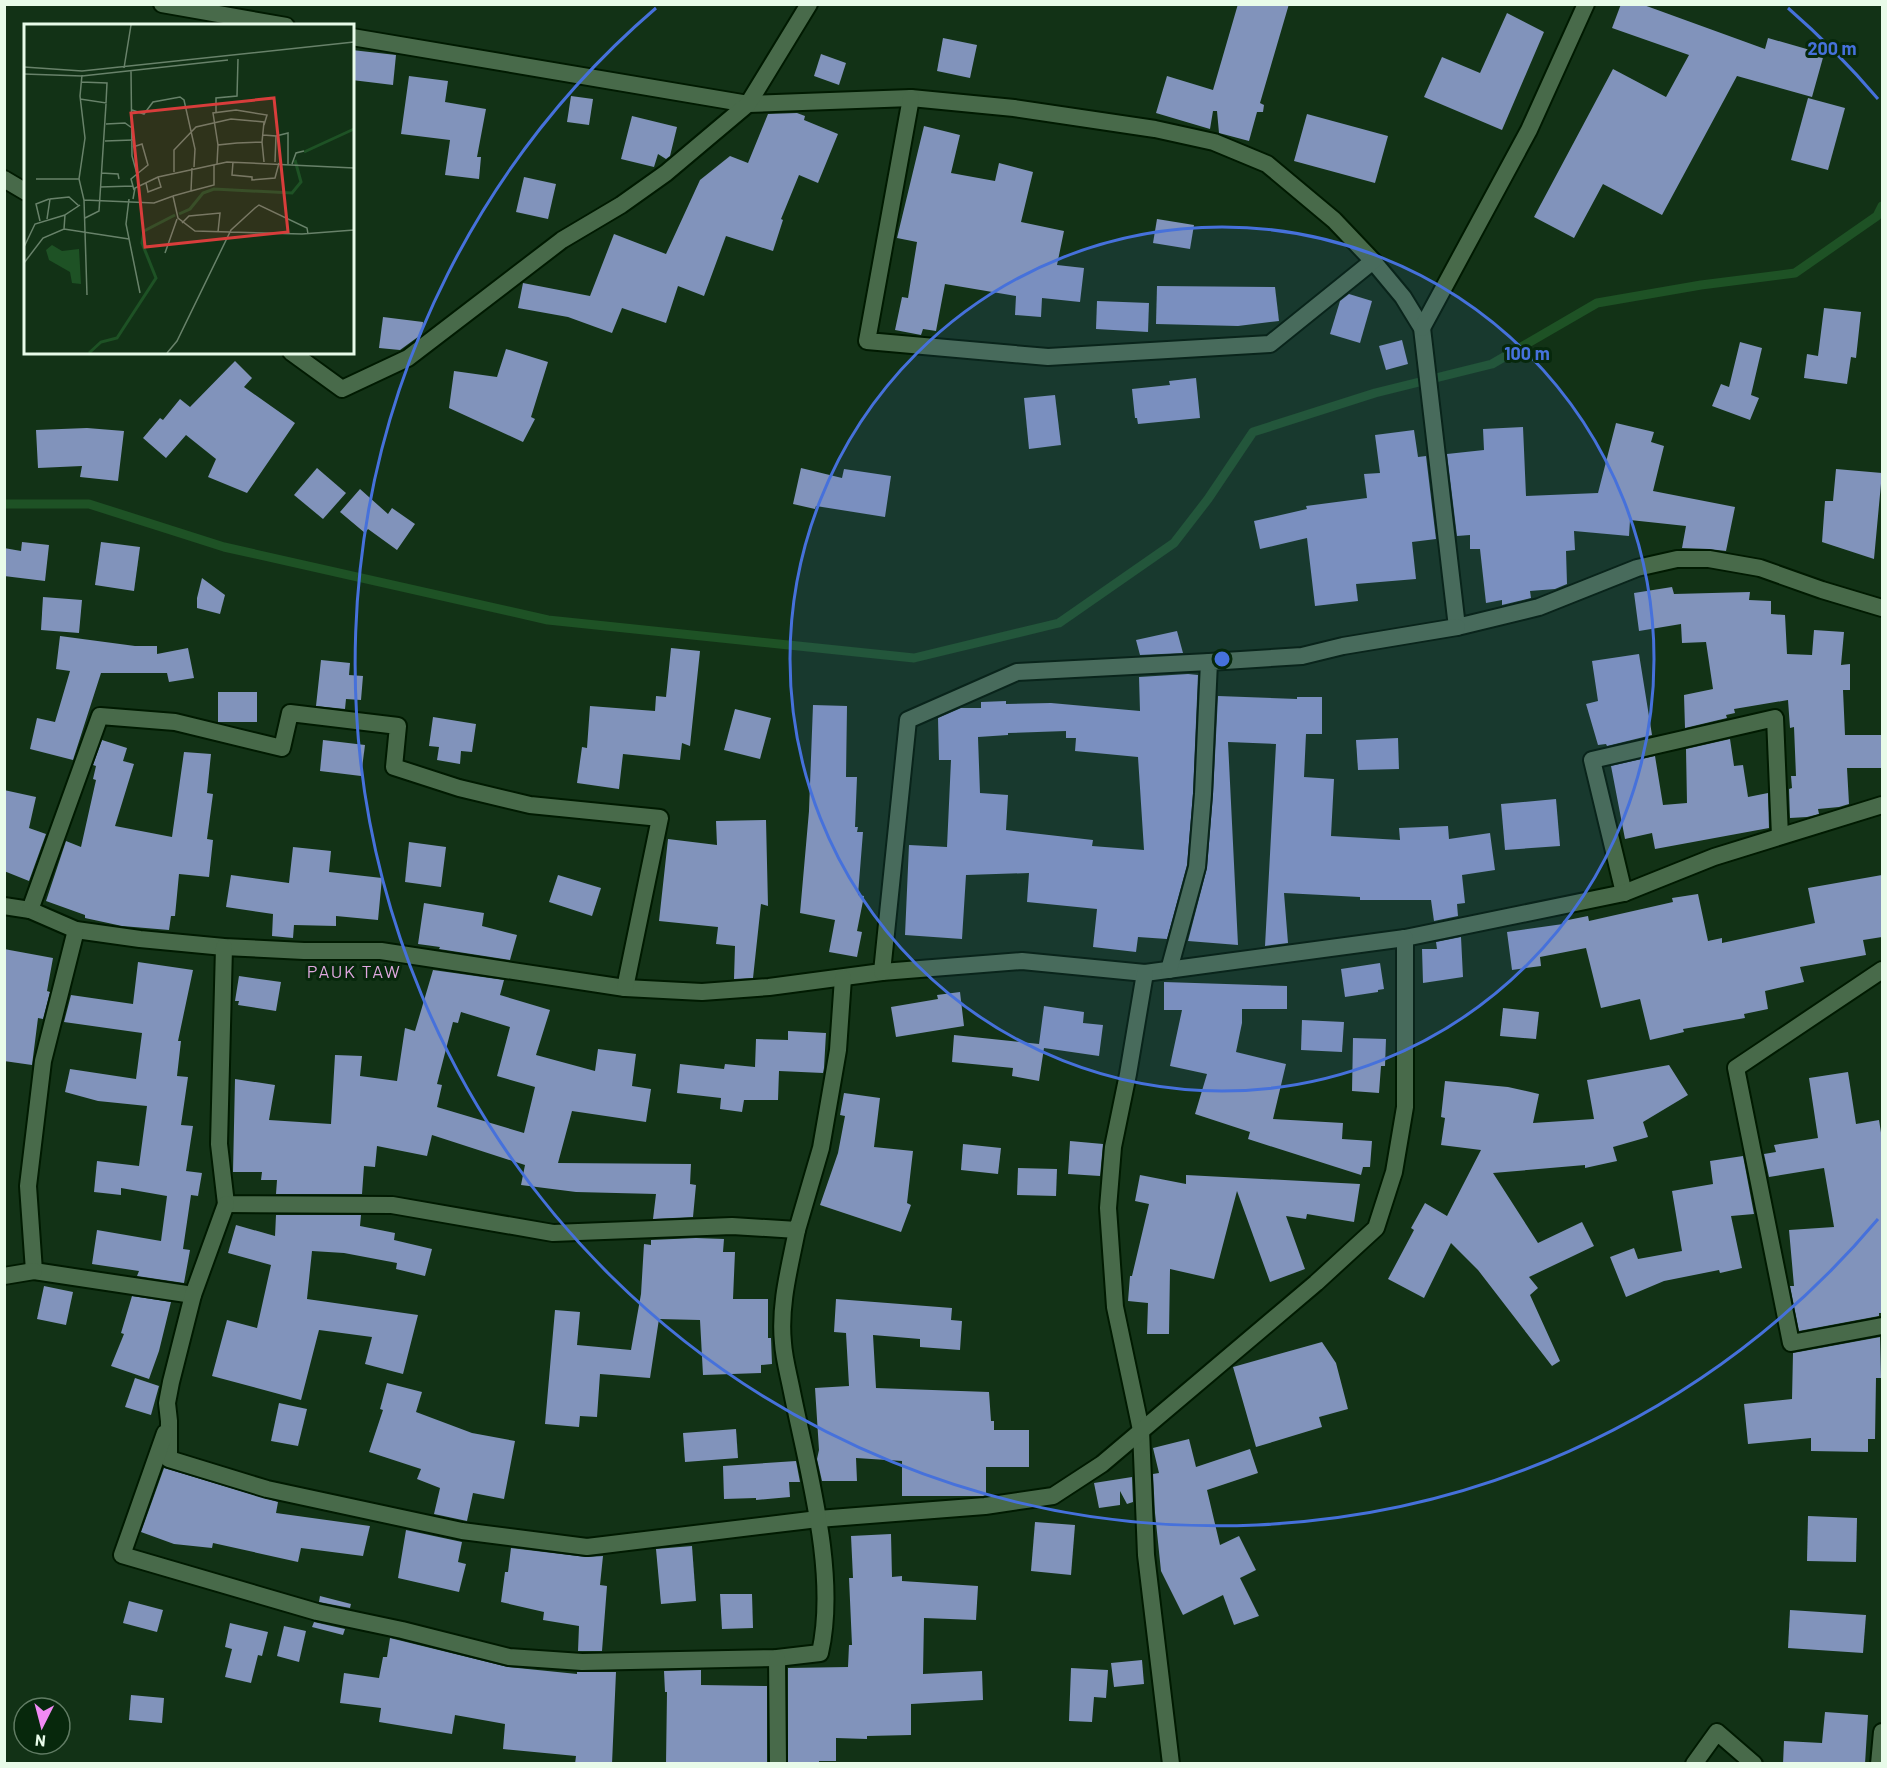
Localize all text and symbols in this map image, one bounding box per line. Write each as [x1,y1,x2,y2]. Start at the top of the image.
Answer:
inset map [24,24,354,354]
text: 200 m [1807,37,1857,59]
text: 100 m [1504,342,1550,364]
centre of rings [1212,649,1232,669]
district label: PAUK TAW [307,960,401,982]
north arrow [12,1696,72,1756]
text: N [34,1731,47,1751]

